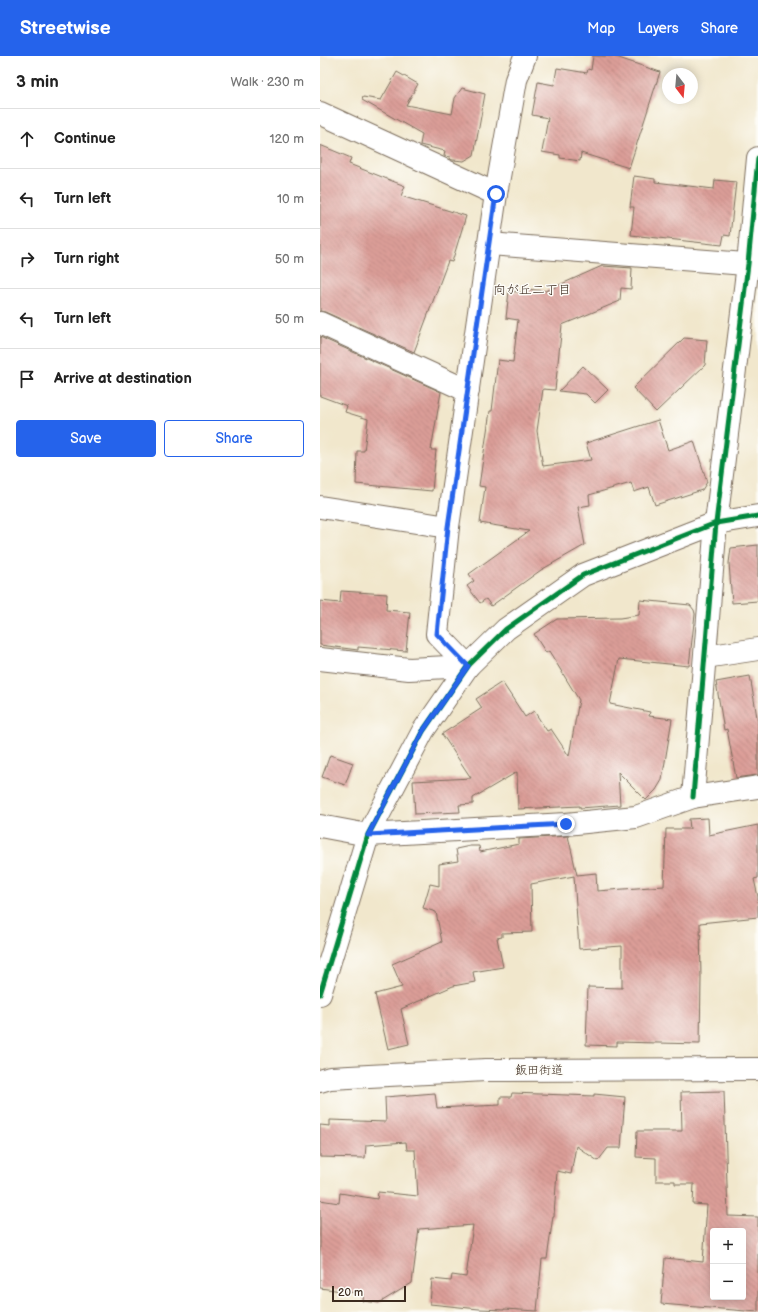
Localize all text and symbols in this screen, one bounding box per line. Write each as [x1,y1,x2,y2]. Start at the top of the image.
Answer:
text: Streetwise [20,17,111,40]
text: Map [587,20,615,37]
text: Layers [637,20,679,37]
text: Share [701,20,738,37]
north arrow [662,68,698,104]
text: 3 min [16,72,59,92]
text: Walk · 230 m [230,74,304,90]
icon: ahead [16,128,38,150]
text: Continue [54,129,116,148]
text: 120 m [269,131,304,147]
route start [487,185,505,203]
icon: left [16,188,38,210]
text: Turn left [54,189,111,208]
text: 10 m [277,191,304,207]
icon: right [16,248,38,270]
text: Turn right [54,249,119,268]
text: 50 m [275,251,304,267]
district label: 向が丘二丁目 [493,282,571,298]
icon: left [16,308,38,330]
text: Turn left [54,309,111,328]
text: 50 m [275,311,304,327]
icon: arrive [16,368,38,390]
text: Arrive at destination [54,369,192,388]
button: Save [16,420,156,457]
button: Share [164,420,304,457]
route end [557,815,575,833]
street label: 飯田街道 [515,1063,563,1078]
map controls [710,1228,746,1300]
button: + [710,1228,746,1264]
button: − [710,1264,746,1300]
scale bar [332,1284,406,1303]
text: 20 m [338,1286,363,1299]

